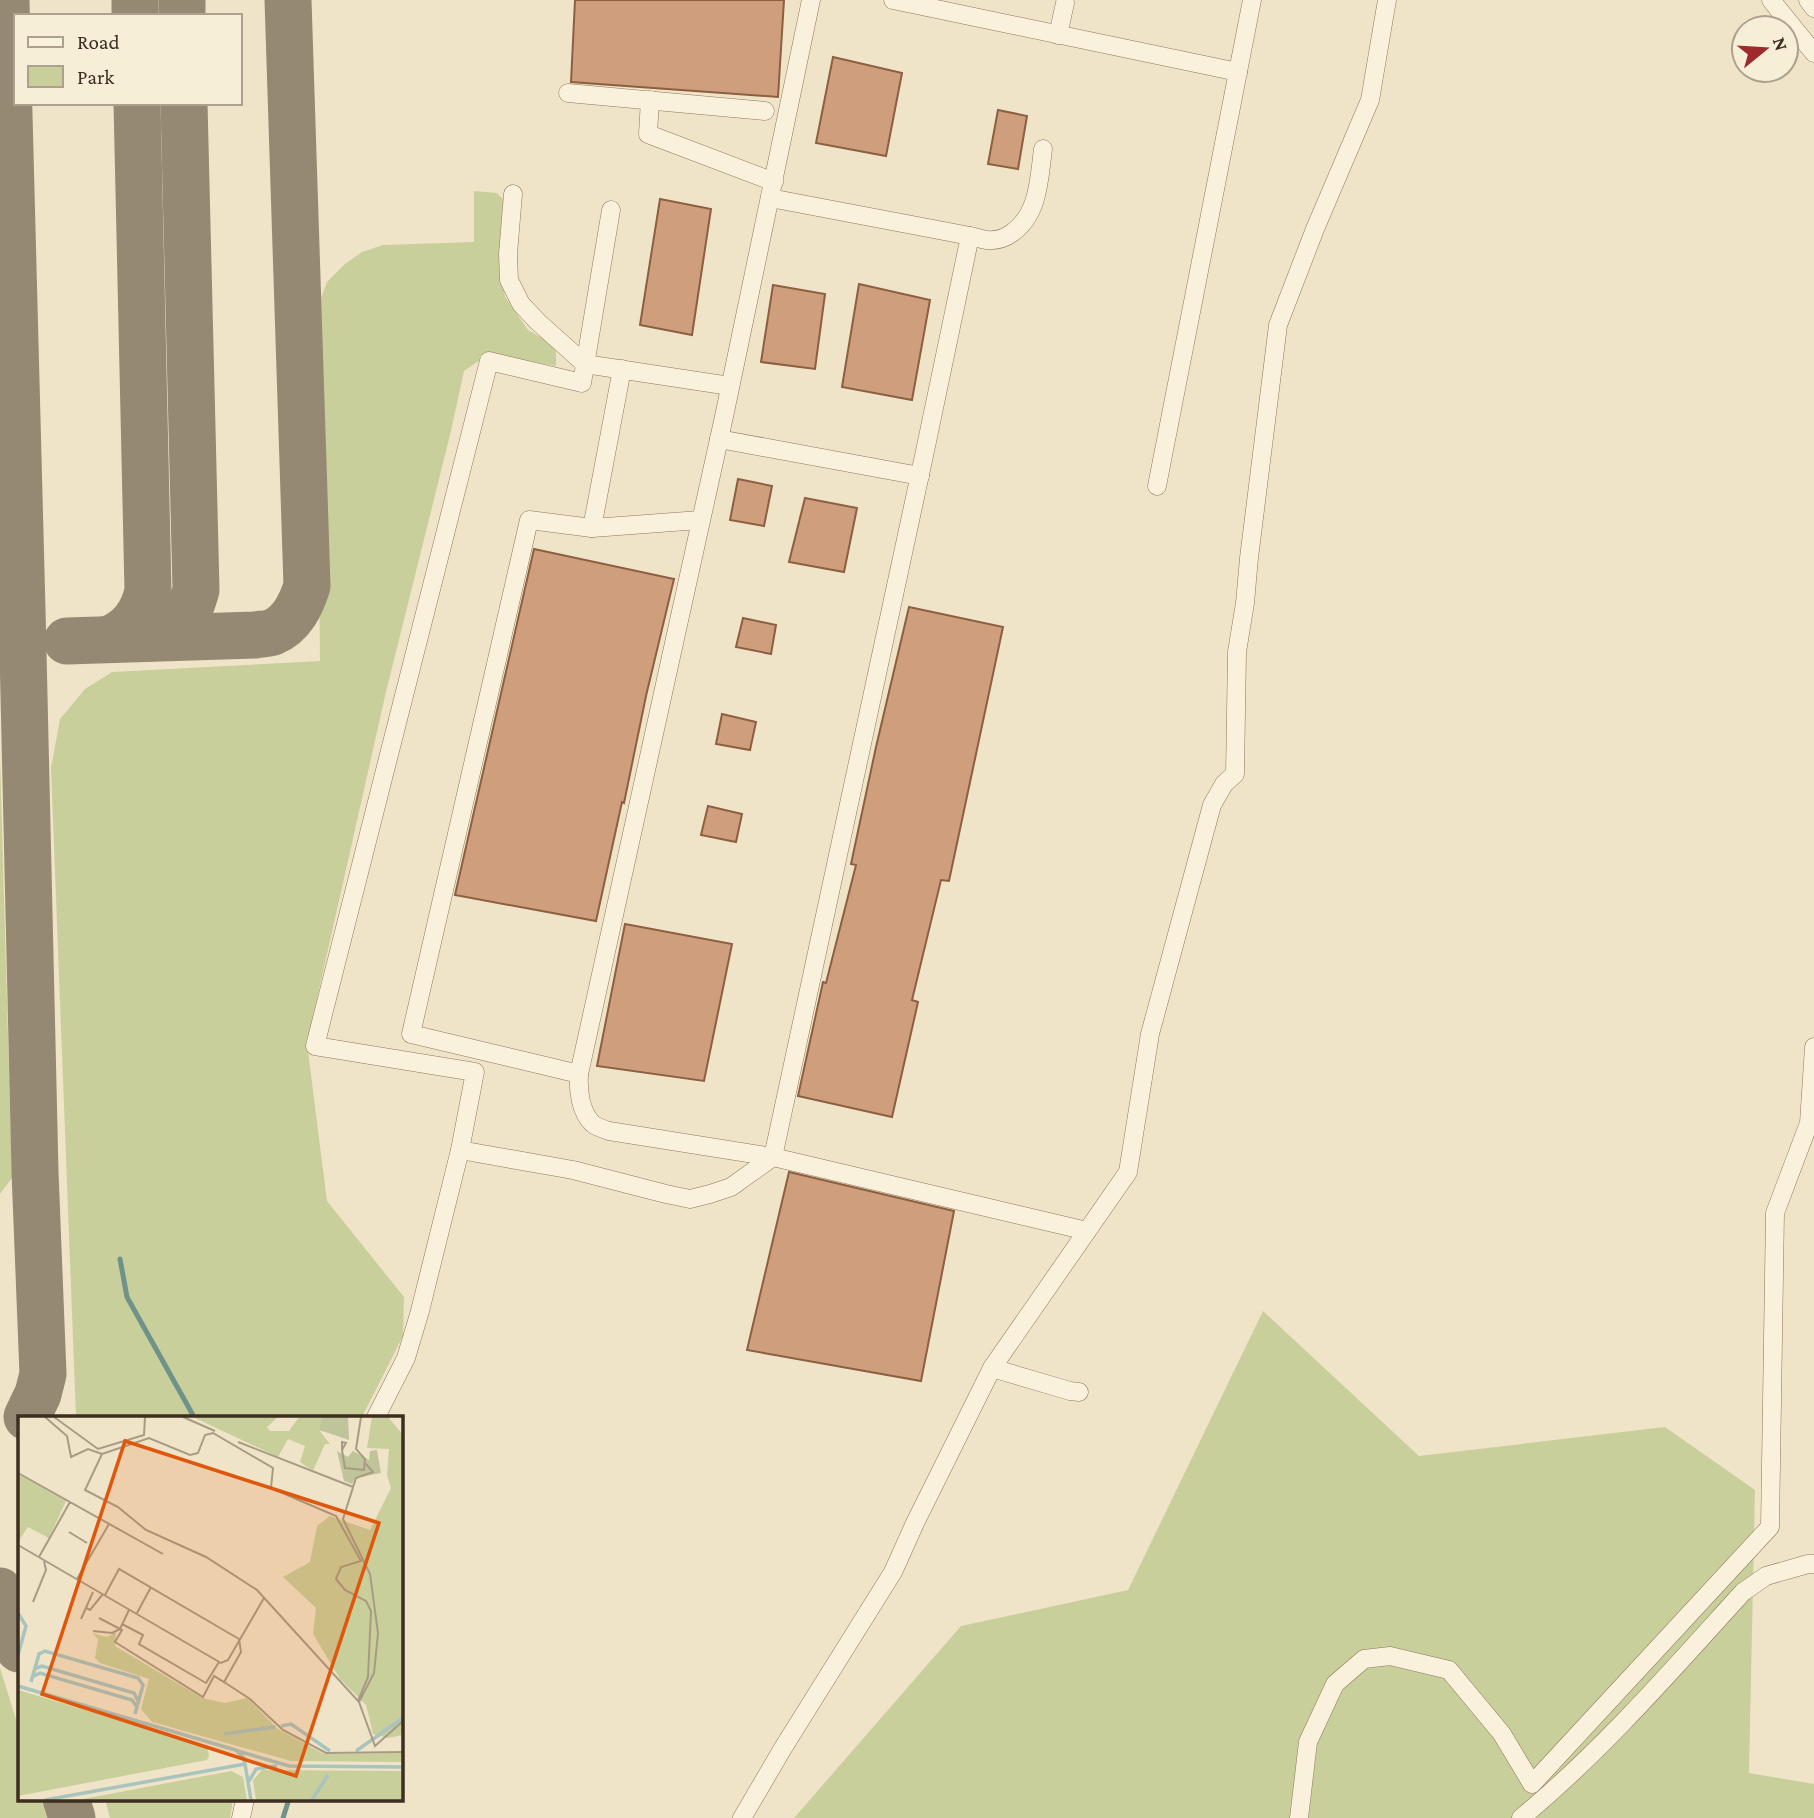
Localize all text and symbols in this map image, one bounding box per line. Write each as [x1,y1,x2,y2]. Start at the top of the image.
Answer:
legend [14,14,242,105]
north arrow [1730,14,1800,84]
text: Road [77,30,120,54]
text: N [1769,34,1793,53]
text: Park [77,65,114,89]
inset map [18,1416,402,1800]

